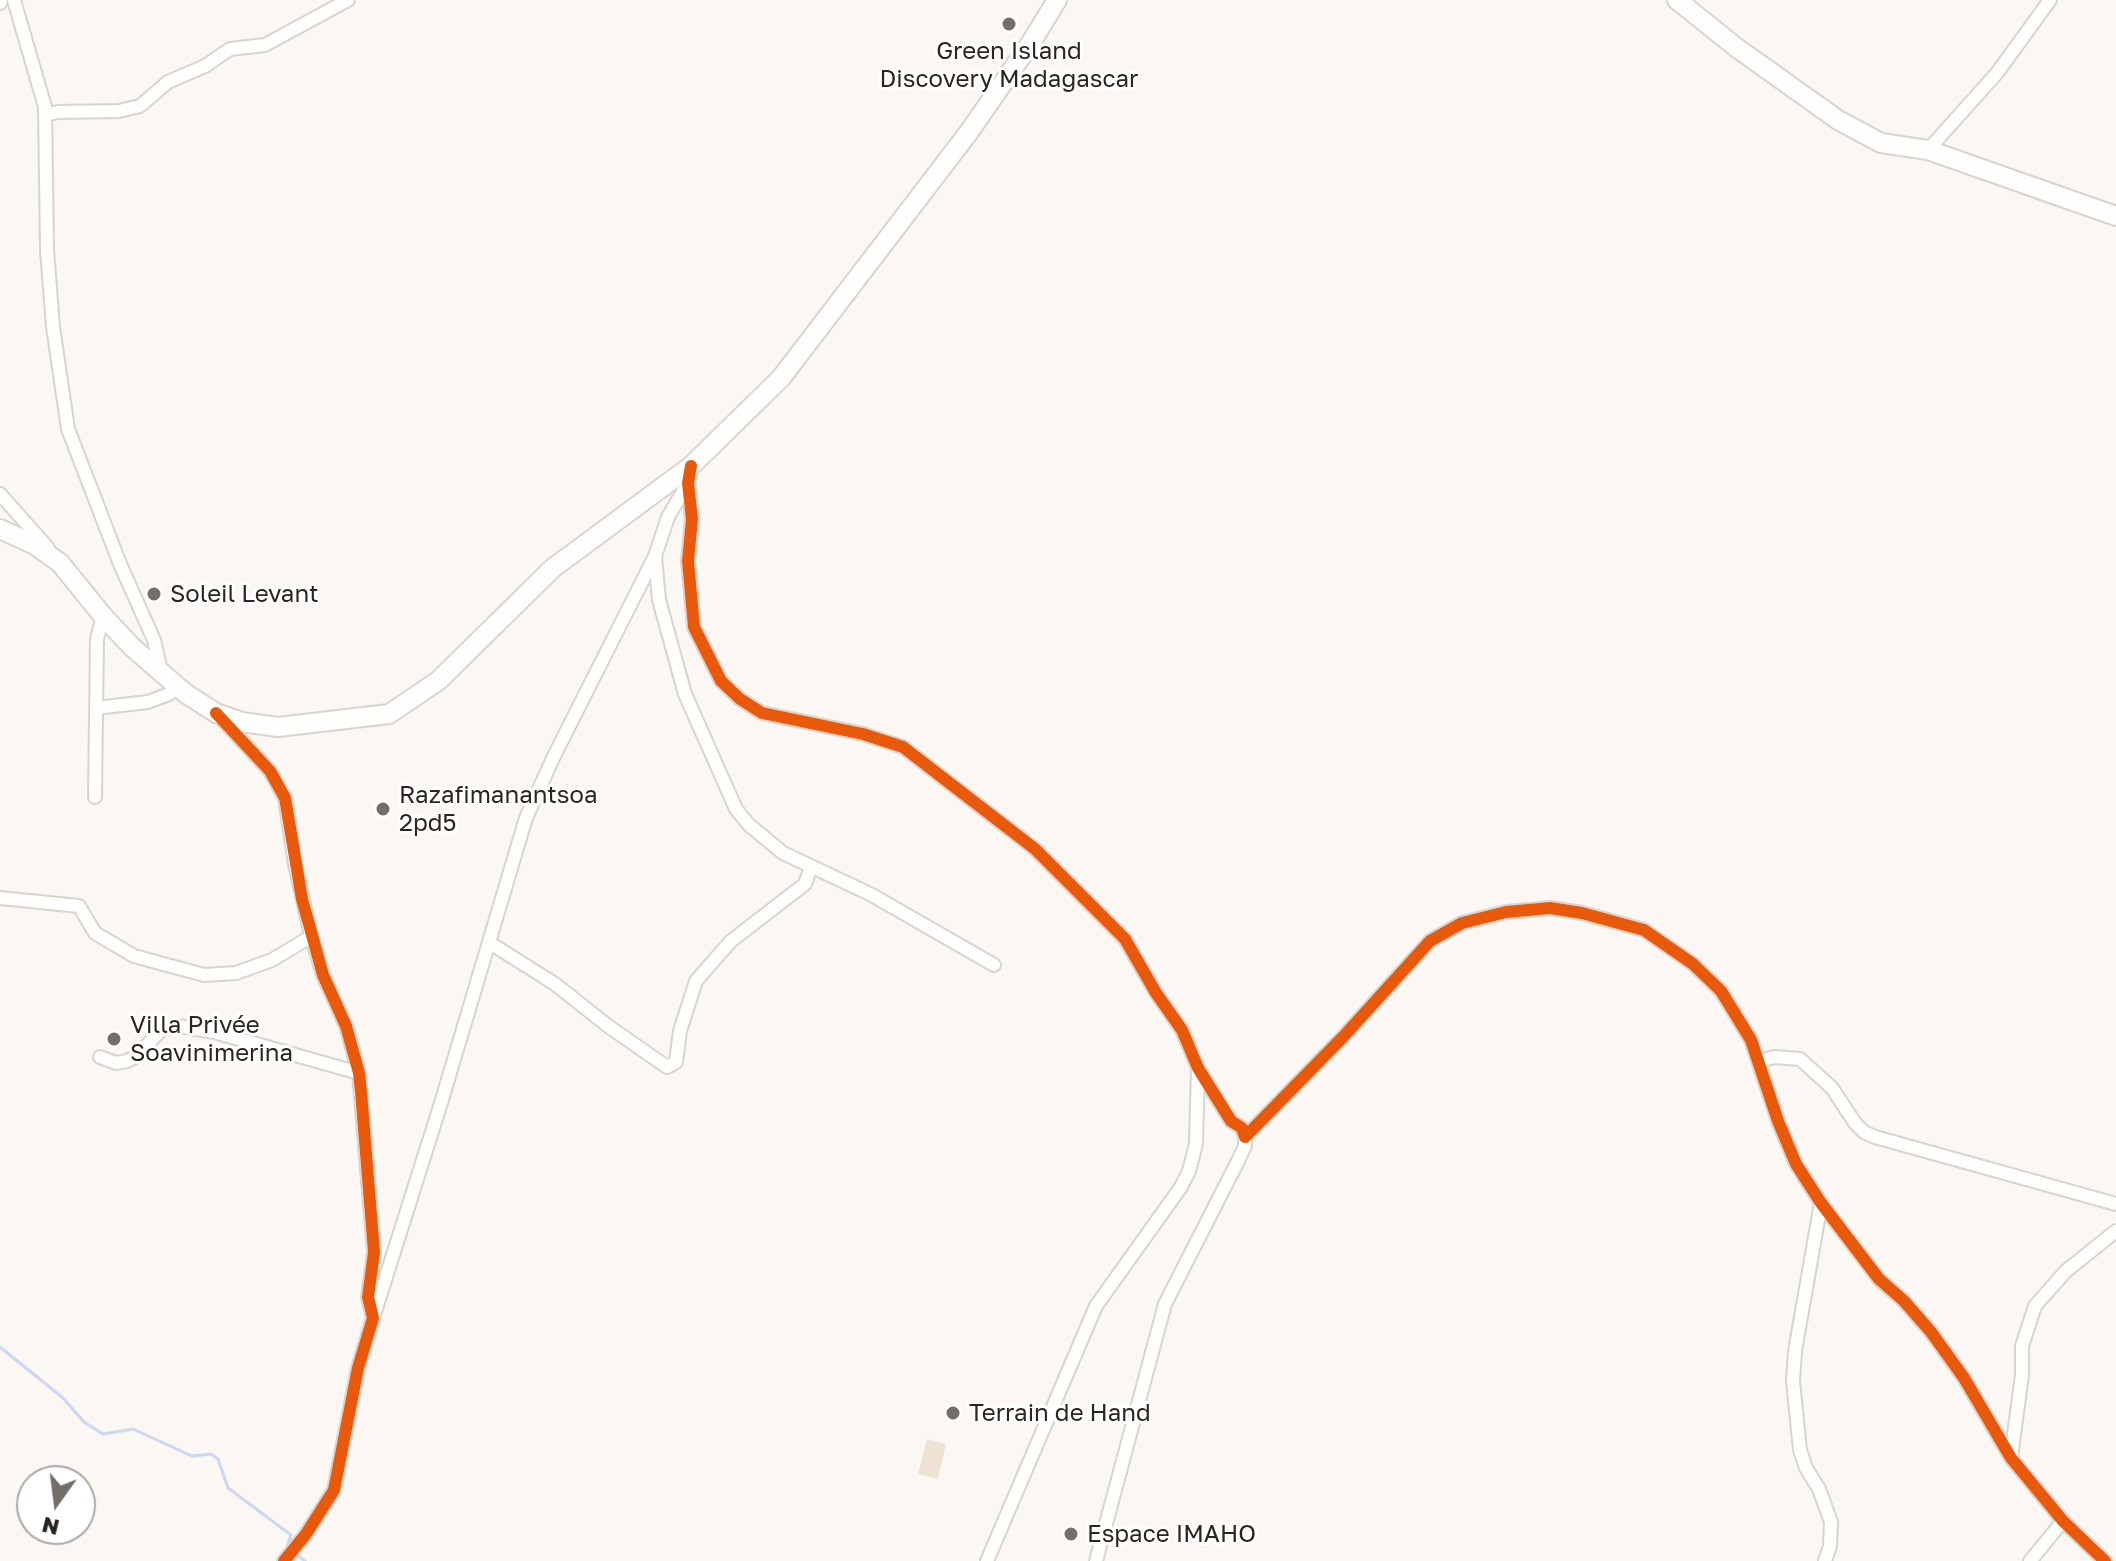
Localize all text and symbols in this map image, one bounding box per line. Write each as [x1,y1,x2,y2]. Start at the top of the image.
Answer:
marker: Green Island Discovery Madagascar [1000,15,1018,33]
place label: Green Island Discovery Madagascar [880,37,1138,93]
place label: Soleil Levant [170,580,319,608]
marker: Soleil Levant [145,585,163,603]
place label: Razafimanantsoa 2pd5 [399,781,598,837]
marker: Razafimanantsoa 2pd5 [374,800,392,818]
place label: Villa Privée Soavinimerina [130,1011,293,1067]
marker: Villa Privée Soavinimerina [105,1030,123,1048]
place label: Terrain de Hand [969,1399,1151,1427]
marker: Terrain de Hand [944,1404,962,1422]
north arrow [16,1465,96,1545]
text: N [39,1512,62,1542]
place label: Espace IMAHO [1087,1520,1256,1548]
marker: Espace IMAHO [1062,1525,1080,1543]

